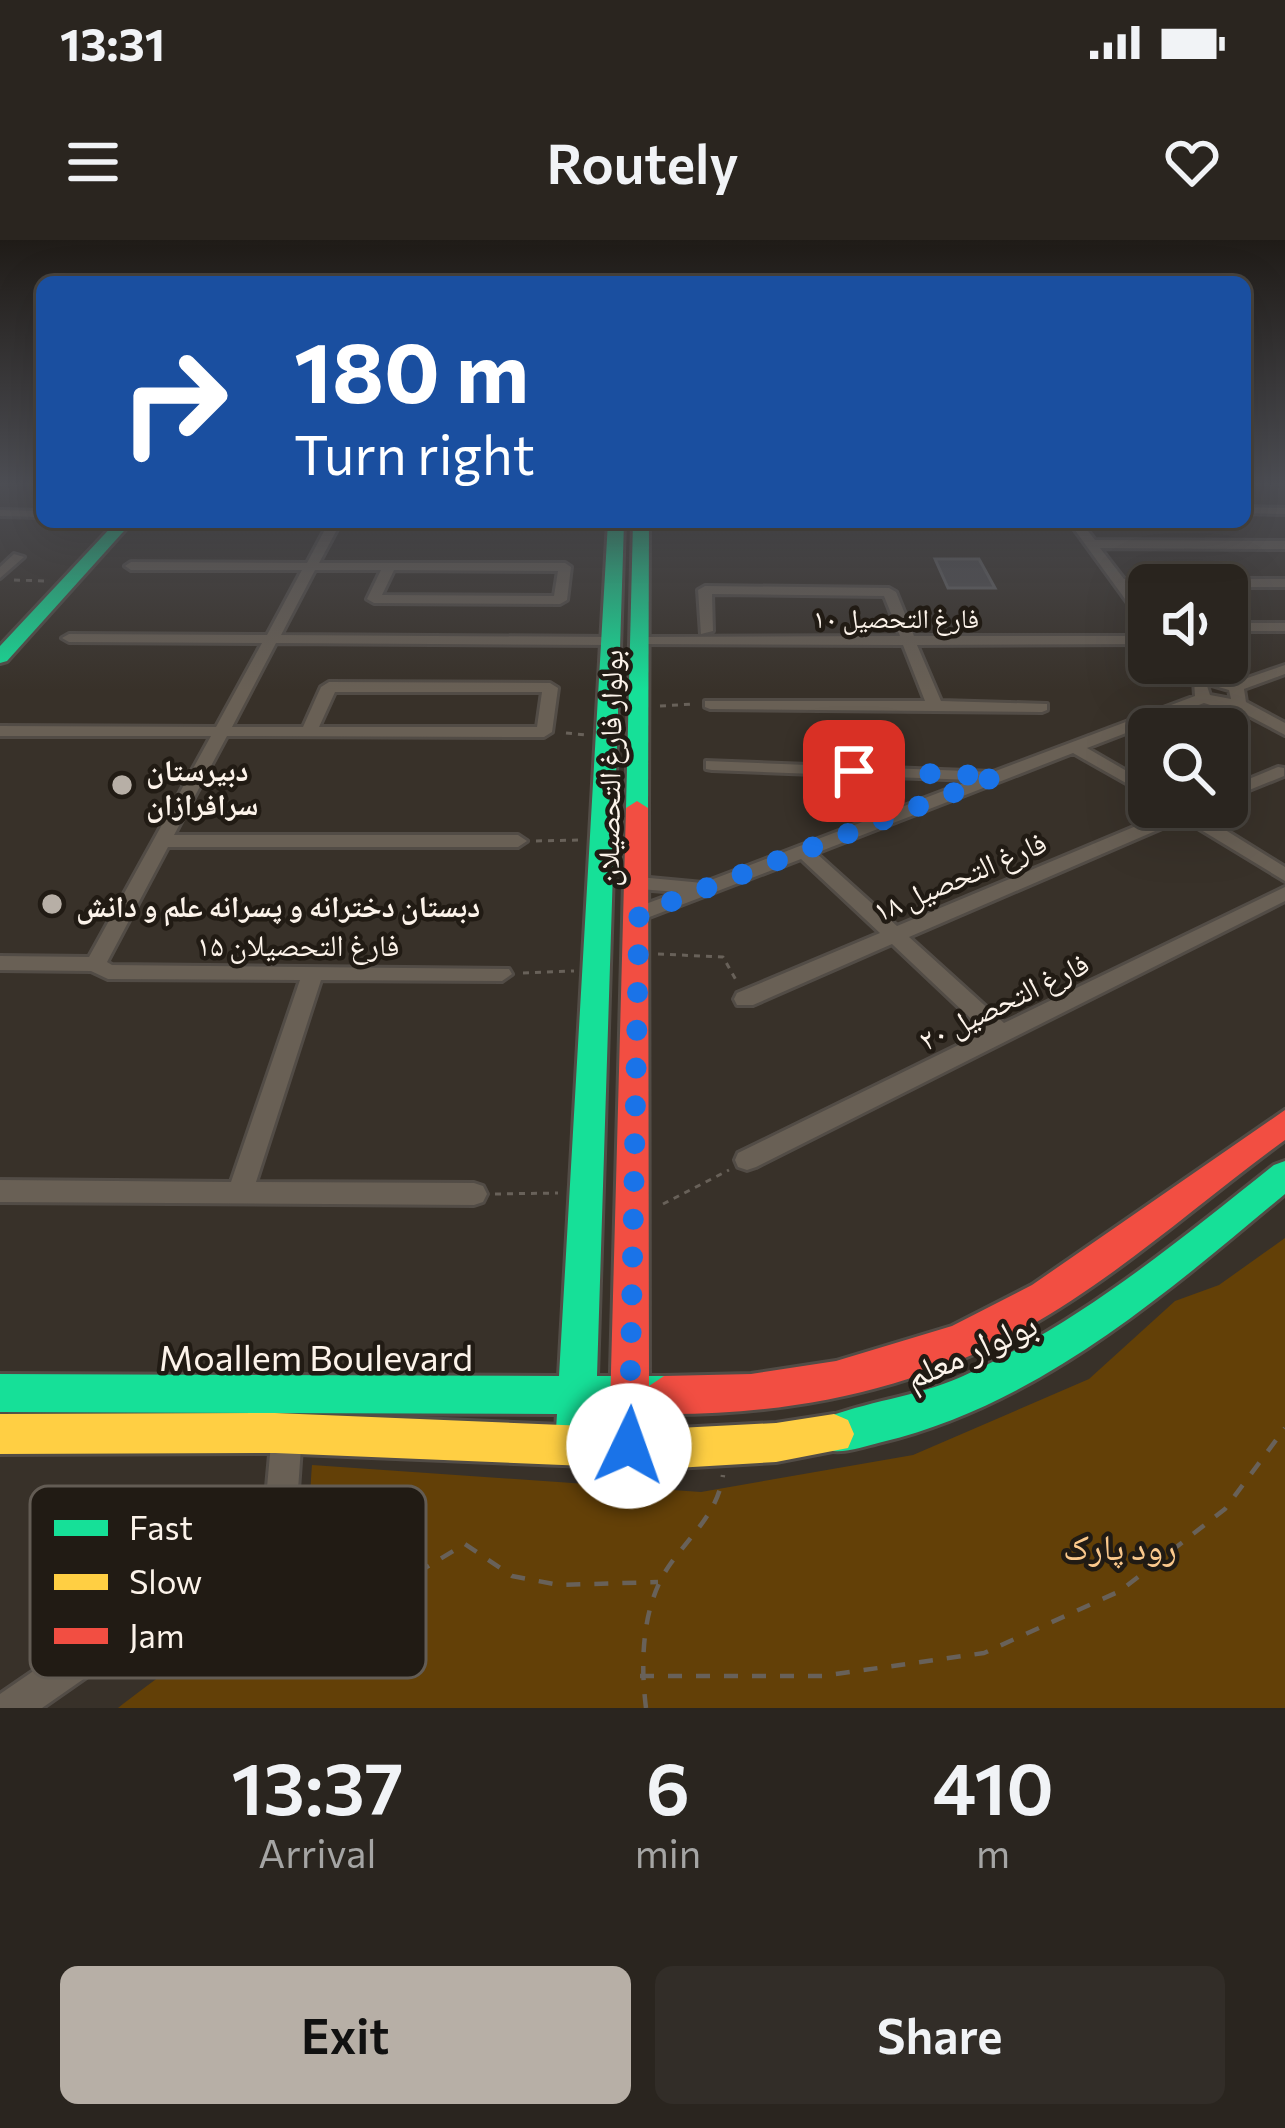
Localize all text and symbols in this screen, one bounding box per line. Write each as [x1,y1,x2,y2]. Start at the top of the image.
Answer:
text: 13:31 [60,15,165,70]
icon: menu [60,129,126,195]
text: Routely [546,129,739,195]
icon: heart [1159,129,1225,195]
text: 180 m [294,318,529,420]
icon: right [96,324,252,480]
text: Turn right [294,420,535,486]
map controls [1128,564,1248,828]
button: sound [1128,564,1248,684]
street label: فارغ التحصیل ۱۰ [813,601,979,636]
street label: بولوار فارغ التحصیلان [587,649,632,887]
button: search [1128,708,1248,828]
pin [803,720,905,822]
icon: arrive [821,738,887,804]
place label: دبیرستان سرافرازان [146,750,259,823]
marker: دبیرستان سرافرازان [109,772,135,798]
street label: فارغ التحصیل ۱۸ [867,822,1052,931]
place label: دبستان دخترانه و پسرانه علم و دانش [76,886,480,927]
marker: دبستان دخترانه و پسرانه علم و دانش [39,891,65,917]
street label: فارغ التحصیلان ۱۵ [197,925,399,965]
street label: فارغ التحصیل ۲۰ [912,943,1095,1060]
street label: بولوار معلم [897,1299,1044,1400]
street label: Moallem Boulevard [159,1334,473,1378]
position arrow [566,1383,692,1509]
legend [30,1486,426,1678]
text: Fast [129,1506,193,1547]
park label: رود پارک [1063,1523,1177,1569]
text: Slow [129,1560,202,1601]
text: Jam [129,1614,185,1655]
text: 13:37 [231,1742,403,1830]
text: 6 [646,1742,690,1830]
text: 410 [932,1742,1054,1830]
text: Arrival [258,1828,376,1876]
text: min [635,1828,701,1876]
text: m [976,1828,1010,1876]
button: Exit [60,1966,631,2104]
button: Share [655,1966,1225,2104]

